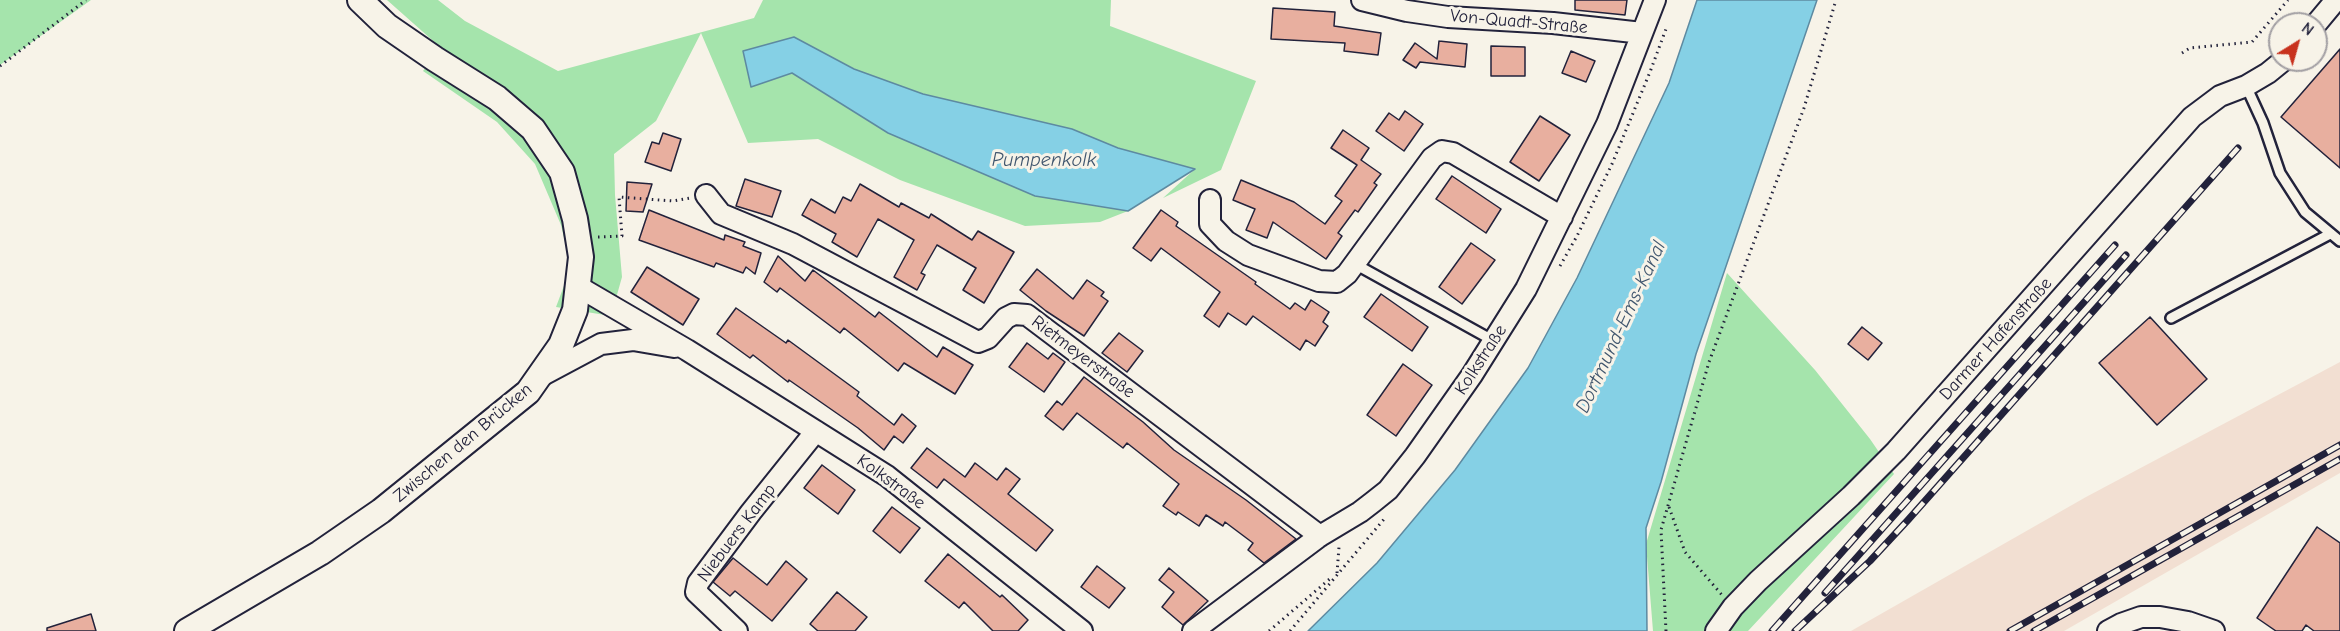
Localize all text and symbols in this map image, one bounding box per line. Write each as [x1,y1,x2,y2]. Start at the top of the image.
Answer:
street label: Von-Quadt-Straße [1449,5,1589,39]
north arrow [2268,12,2328,72]
text: N [2298,19,2317,40]
water label: Pumpenkolk [992,148,1096,172]
water label: Dortmund-Ems-Kanal [1571,237,1671,417]
street label: Darmer Hafenstraße [1935,273,2057,405]
street label: Rietmeyerstraße [1027,311,1139,403]
street label: Kolkstraße [1450,321,1512,399]
street label: Zwischen den Brücken [389,379,537,507]
street label: Kolkstraße [853,450,929,514]
street label: Niebuers Kamp [693,480,781,586]

